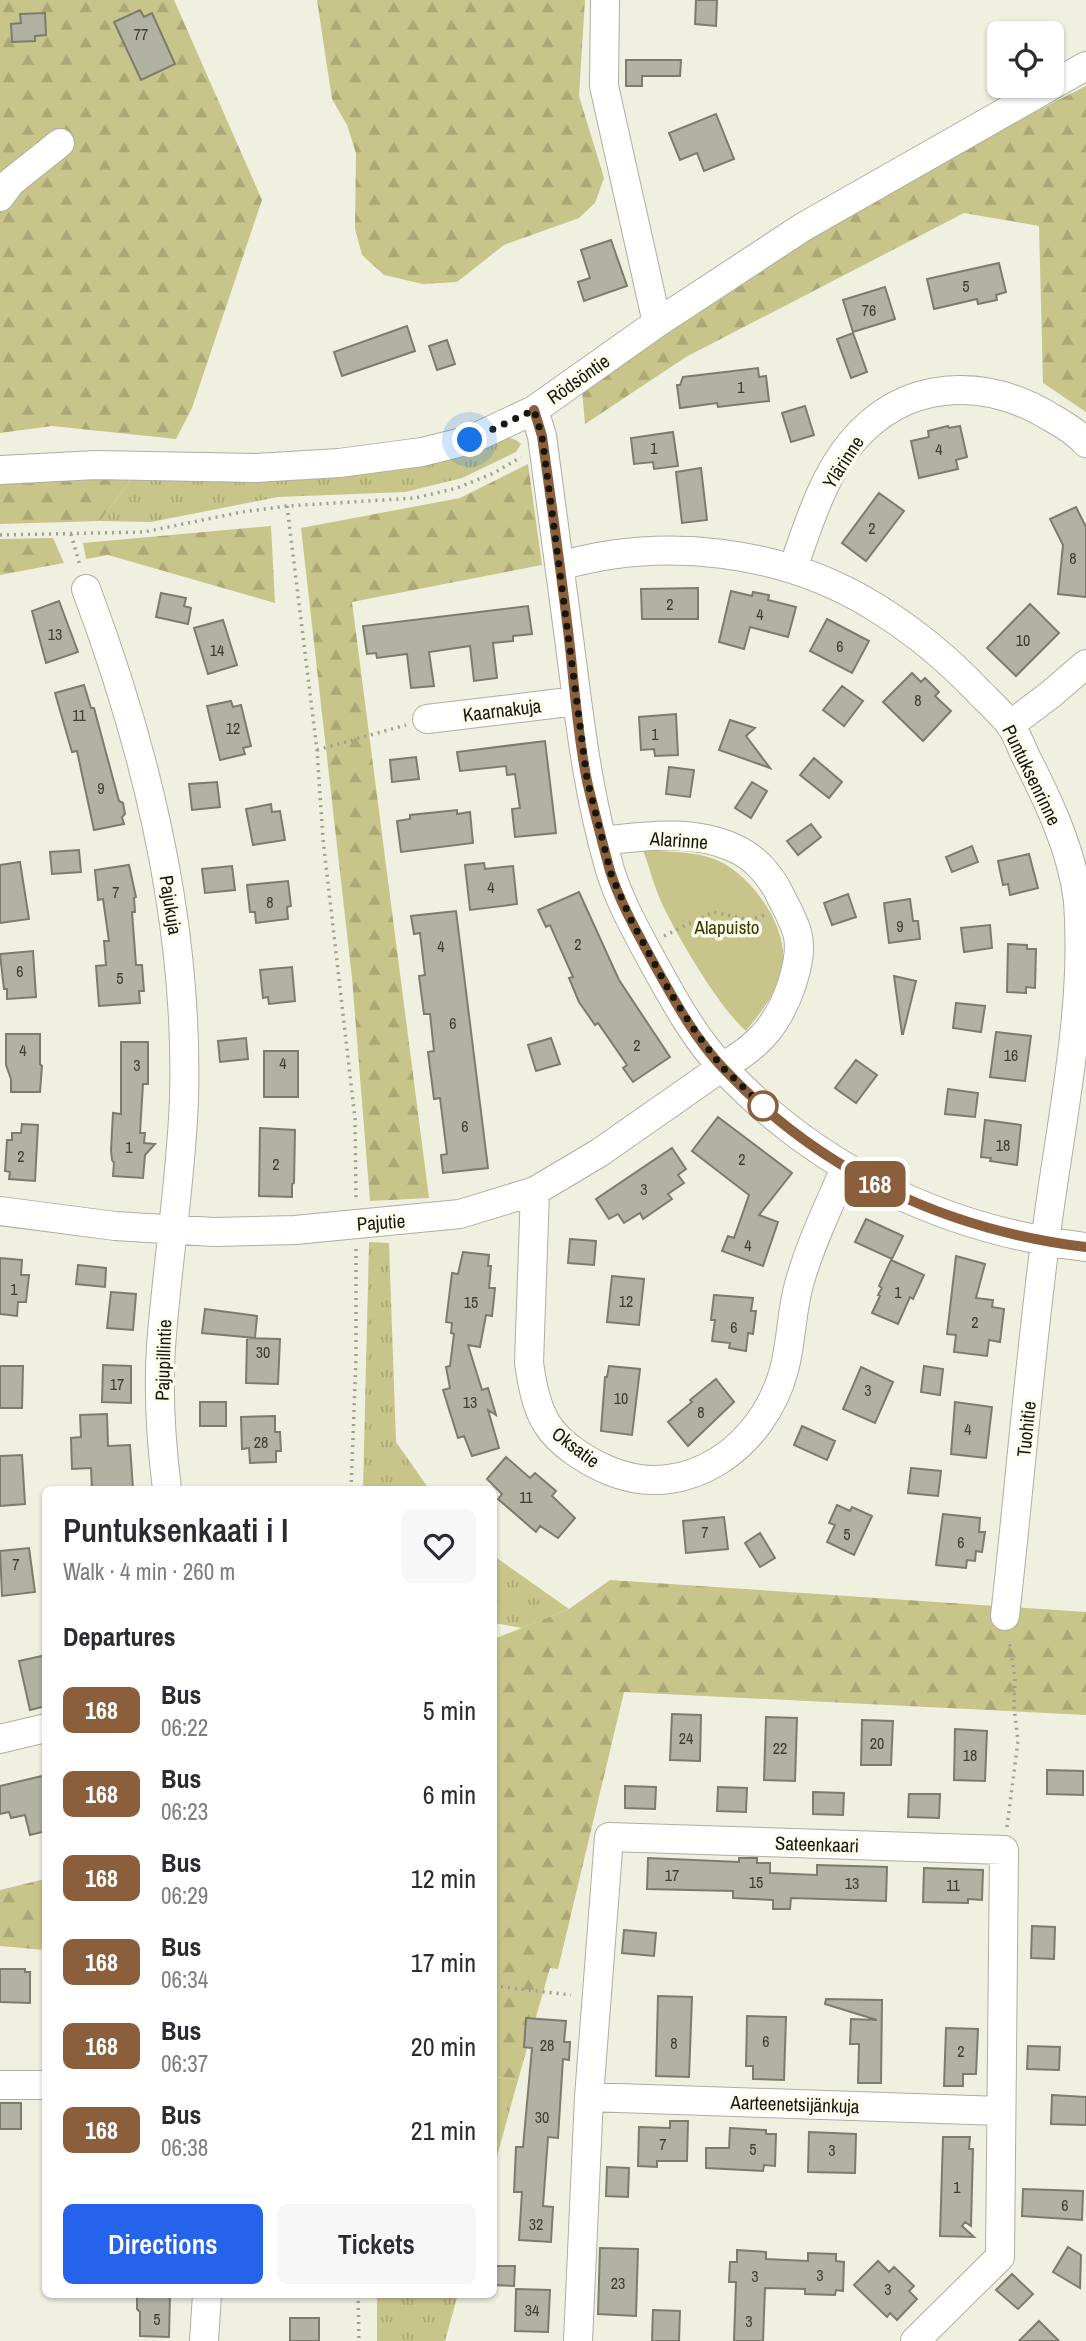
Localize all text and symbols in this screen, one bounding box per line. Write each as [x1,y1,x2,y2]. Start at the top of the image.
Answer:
map controls [987,21,1064,98]
button: locate [987,21,1064,98]
house number: 77 [134,23,148,45]
house number: 5 [962,275,970,297]
house number: 76 [862,299,876,321]
street label: Rödsöntie [541,348,615,410]
house number: 1 [737,376,745,398]
your location [452,422,487,457]
street label: Ylärinne [816,431,870,493]
house number: 1 [650,437,658,459]
house number: 4 [935,438,943,460]
house number: 2 [868,517,876,539]
house number: 8 [1069,547,1077,569]
house number: 2 [666,593,674,615]
house number: 4 [756,603,764,625]
house number: 13 [48,623,62,645]
house number: 10 [1016,629,1030,651]
house number: 6 [836,635,844,657]
house number: 14 [210,639,224,661]
house number: 8 [914,689,922,711]
street label: Kaarnakuja [461,692,543,728]
house number: 11 [72,704,87,726]
house number: 12 [226,717,240,739]
street label: Puntuksenrinne [996,720,1068,830]
house number: 1 [651,723,659,745]
house number: 9 [97,777,105,799]
street label: Alarinne [648,825,709,855]
street label: Pajukuja [153,873,189,937]
house number: 4 [487,876,495,898]
house number: 7 [112,881,120,903]
house number: 8 [266,891,274,913]
park label: Alapuisto [694,914,759,940]
house number: 9 [896,915,904,937]
house number: 2 [574,933,582,955]
house number: 4 [437,935,445,957]
house number: 6 [16,960,24,982]
house number: 5 [116,967,124,989]
house number: 6 [449,1012,457,1034]
house number: 2 [633,1034,641,1056]
house number: 4 [19,1039,27,1061]
house number: 16 [1004,1044,1018,1066]
house number: 4 [279,1052,287,1074]
house number: 3 [133,1054,141,1076]
unlabelled marker [748,1091,778,1121]
house number: 6 [461,1115,469,1137]
house number: 18 [996,1134,1010,1156]
house number: 1 [125,1136,133,1158]
house number: 2 [17,1145,25,1167]
house number: 2 [738,1148,746,1170]
house number: 2 [272,1153,280,1175]
line badge: 168 [835,1161,915,1207]
text: 168 [859,1168,891,1200]
house number: 3 [640,1178,648,1200]
street label: Pajutie [356,1207,406,1237]
house number: 4 [744,1234,752,1256]
house number: 1 [10,1278,18,1300]
house number: 1 [894,1281,902,1303]
house number: 12 [619,1290,633,1312]
house number: 15 [464,1291,478,1313]
house number: 2 [971,1311,979,1333]
house number: 6 [730,1316,738,1338]
street label: Pajupillintie [149,1319,177,1401]
house number: 30 [256,1341,270,1363]
house number: 17 [110,1373,124,1395]
house number: 3 [864,1379,872,1401]
house number: 10 [614,1387,628,1409]
house number: 13 [463,1391,477,1413]
street label: Tuohitie [1010,1400,1042,1458]
house number: 8 [697,1401,705,1423]
house number: 4 [964,1418,972,1440]
street label: Oksatie [547,1420,605,1474]
house number: 28 [254,1431,268,1453]
house number: 11 [519,1486,534,1508]
text: Puntuksenkaati i I [63,1508,289,1552]
button: heart [402,1509,476,1583]
house number: 7 [701,1521,709,1543]
house number: 5 [843,1523,851,1545]
house number: 6 [957,1531,965,1553]
house number: 7 [12,1553,20,1575]
text: Walk · 4 min · 260 m [63,1556,235,1587]
text: Departures [63,1619,176,1654]
text: Bus [161,1677,201,1712]
text: 5 min [423,1693,476,1728]
text: 168 [85,1694,118,1726]
text: 06:22 [161,1712,208,1743]
house number: 24 [679,1727,693,1749]
house number: 20 [870,1732,884,1754]
house number: 22 [773,1737,787,1759]
house number: 18 [963,1744,977,1766]
text: Bus [161,1761,201,1796]
text: 6 min [423,1777,476,1812]
text: 168 [85,1778,118,1810]
text: 06:23 [161,1796,208,1827]
street label: Sateenkaari [775,1830,859,1858]
text: Bus [161,1845,201,1880]
text: 12 min [411,1861,476,1896]
text: 168 [85,1862,118,1894]
house number: 17 [665,1864,679,1886]
house number: 15 [749,1871,763,1893]
house number: 13 [845,1872,859,1894]
house number: 11 [946,1874,961,1896]
text: 06:29 [161,1880,208,1911]
text: Bus [161,1929,201,1964]
text: 17 min [411,1945,476,1980]
text: 168 [85,1946,118,1978]
text: 06:34 [161,1964,208,1995]
text: Bus [161,2013,201,2048]
text: 20 min [411,2029,476,2064]
text: 168 [85,2030,118,2062]
house number: 6 [762,2030,770,2052]
house number: 8 [670,2032,678,2054]
house number: 28 [540,2034,554,2056]
house number: 2 [957,2040,965,2062]
text: 06:37 [161,2048,208,2079]
street label: Aarteenetsijänkuja [729,2089,860,2119]
text: Bus [161,2097,201,2132]
house number: 30 [535,2106,549,2128]
text: 21 min [411,2113,476,2148]
text: 168 [85,2114,118,2146]
text: 06:38 [161,2132,208,2163]
house number: 7 [659,2133,667,2155]
house number: 5 [749,2138,757,2160]
house number: 3 [828,2139,836,2161]
house number: 1 [953,2176,961,2198]
house number: 6 [1061,2194,1069,2216]
button: Directions [63,2204,263,2284]
button: Tickets [277,2204,476,2284]
house number: 32 [529,2213,543,2235]
house number: 3 [816,2264,824,2286]
house number: 3 [751,2265,759,2287]
house number: 23 [611,2272,625,2294]
house number: 3 [884,2278,892,2300]
house number: 34 [525,2299,539,2321]
house number: 5 [153,2308,161,2330]
house number: 3 [745,2310,753,2332]

